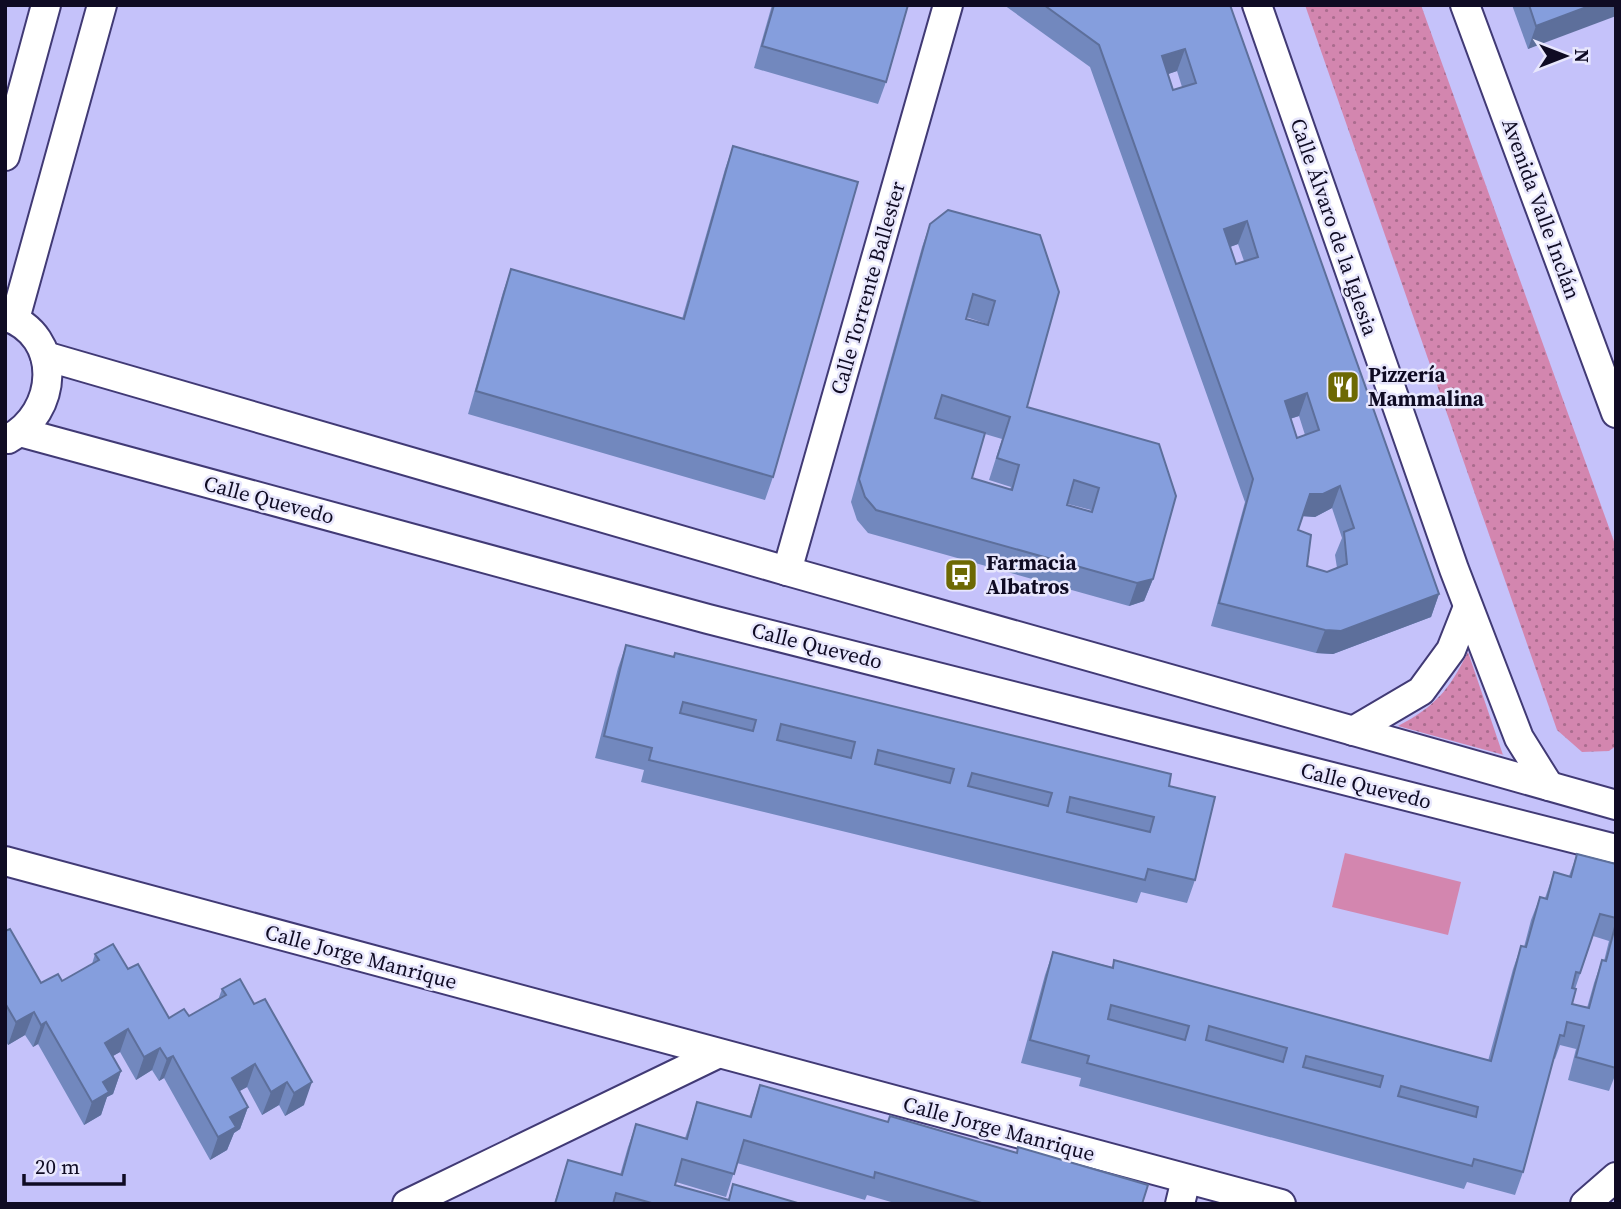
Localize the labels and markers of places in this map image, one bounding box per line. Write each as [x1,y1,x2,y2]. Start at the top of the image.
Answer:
place label: Pizzería Mammalina [1368,360,1485,413]
restaurant icon: Pizzería Mammalina [1324,368,1362,406]
place label: Farmacia Albatros [986,548,1077,601]
bus stop icon: Farmacia Albatros [942,556,980,594]

